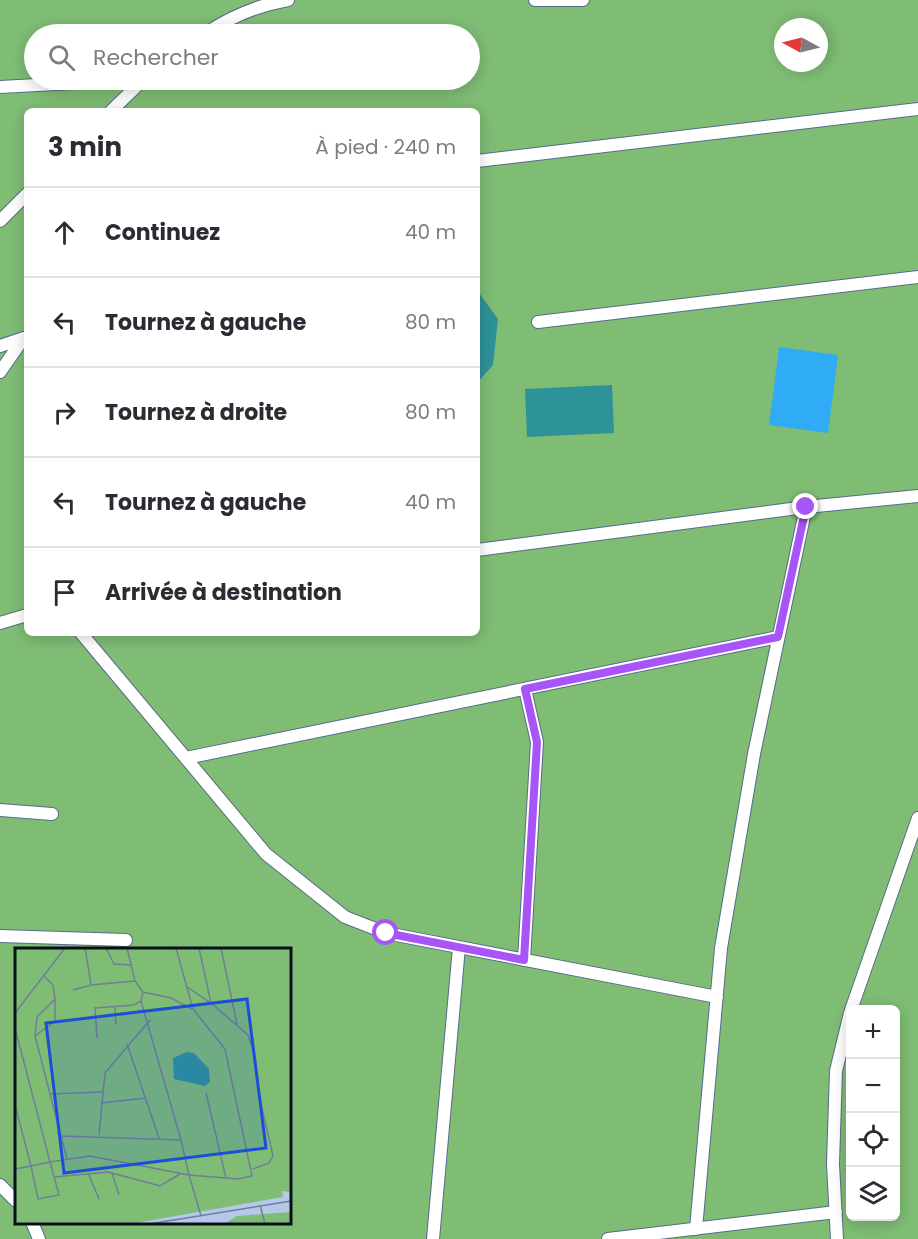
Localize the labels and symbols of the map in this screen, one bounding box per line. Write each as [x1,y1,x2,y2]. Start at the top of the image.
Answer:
north arrow [774,18,828,72]
route end [792,493,818,519]
route start [372,919,398,945]
inset map [15,948,291,1224]

